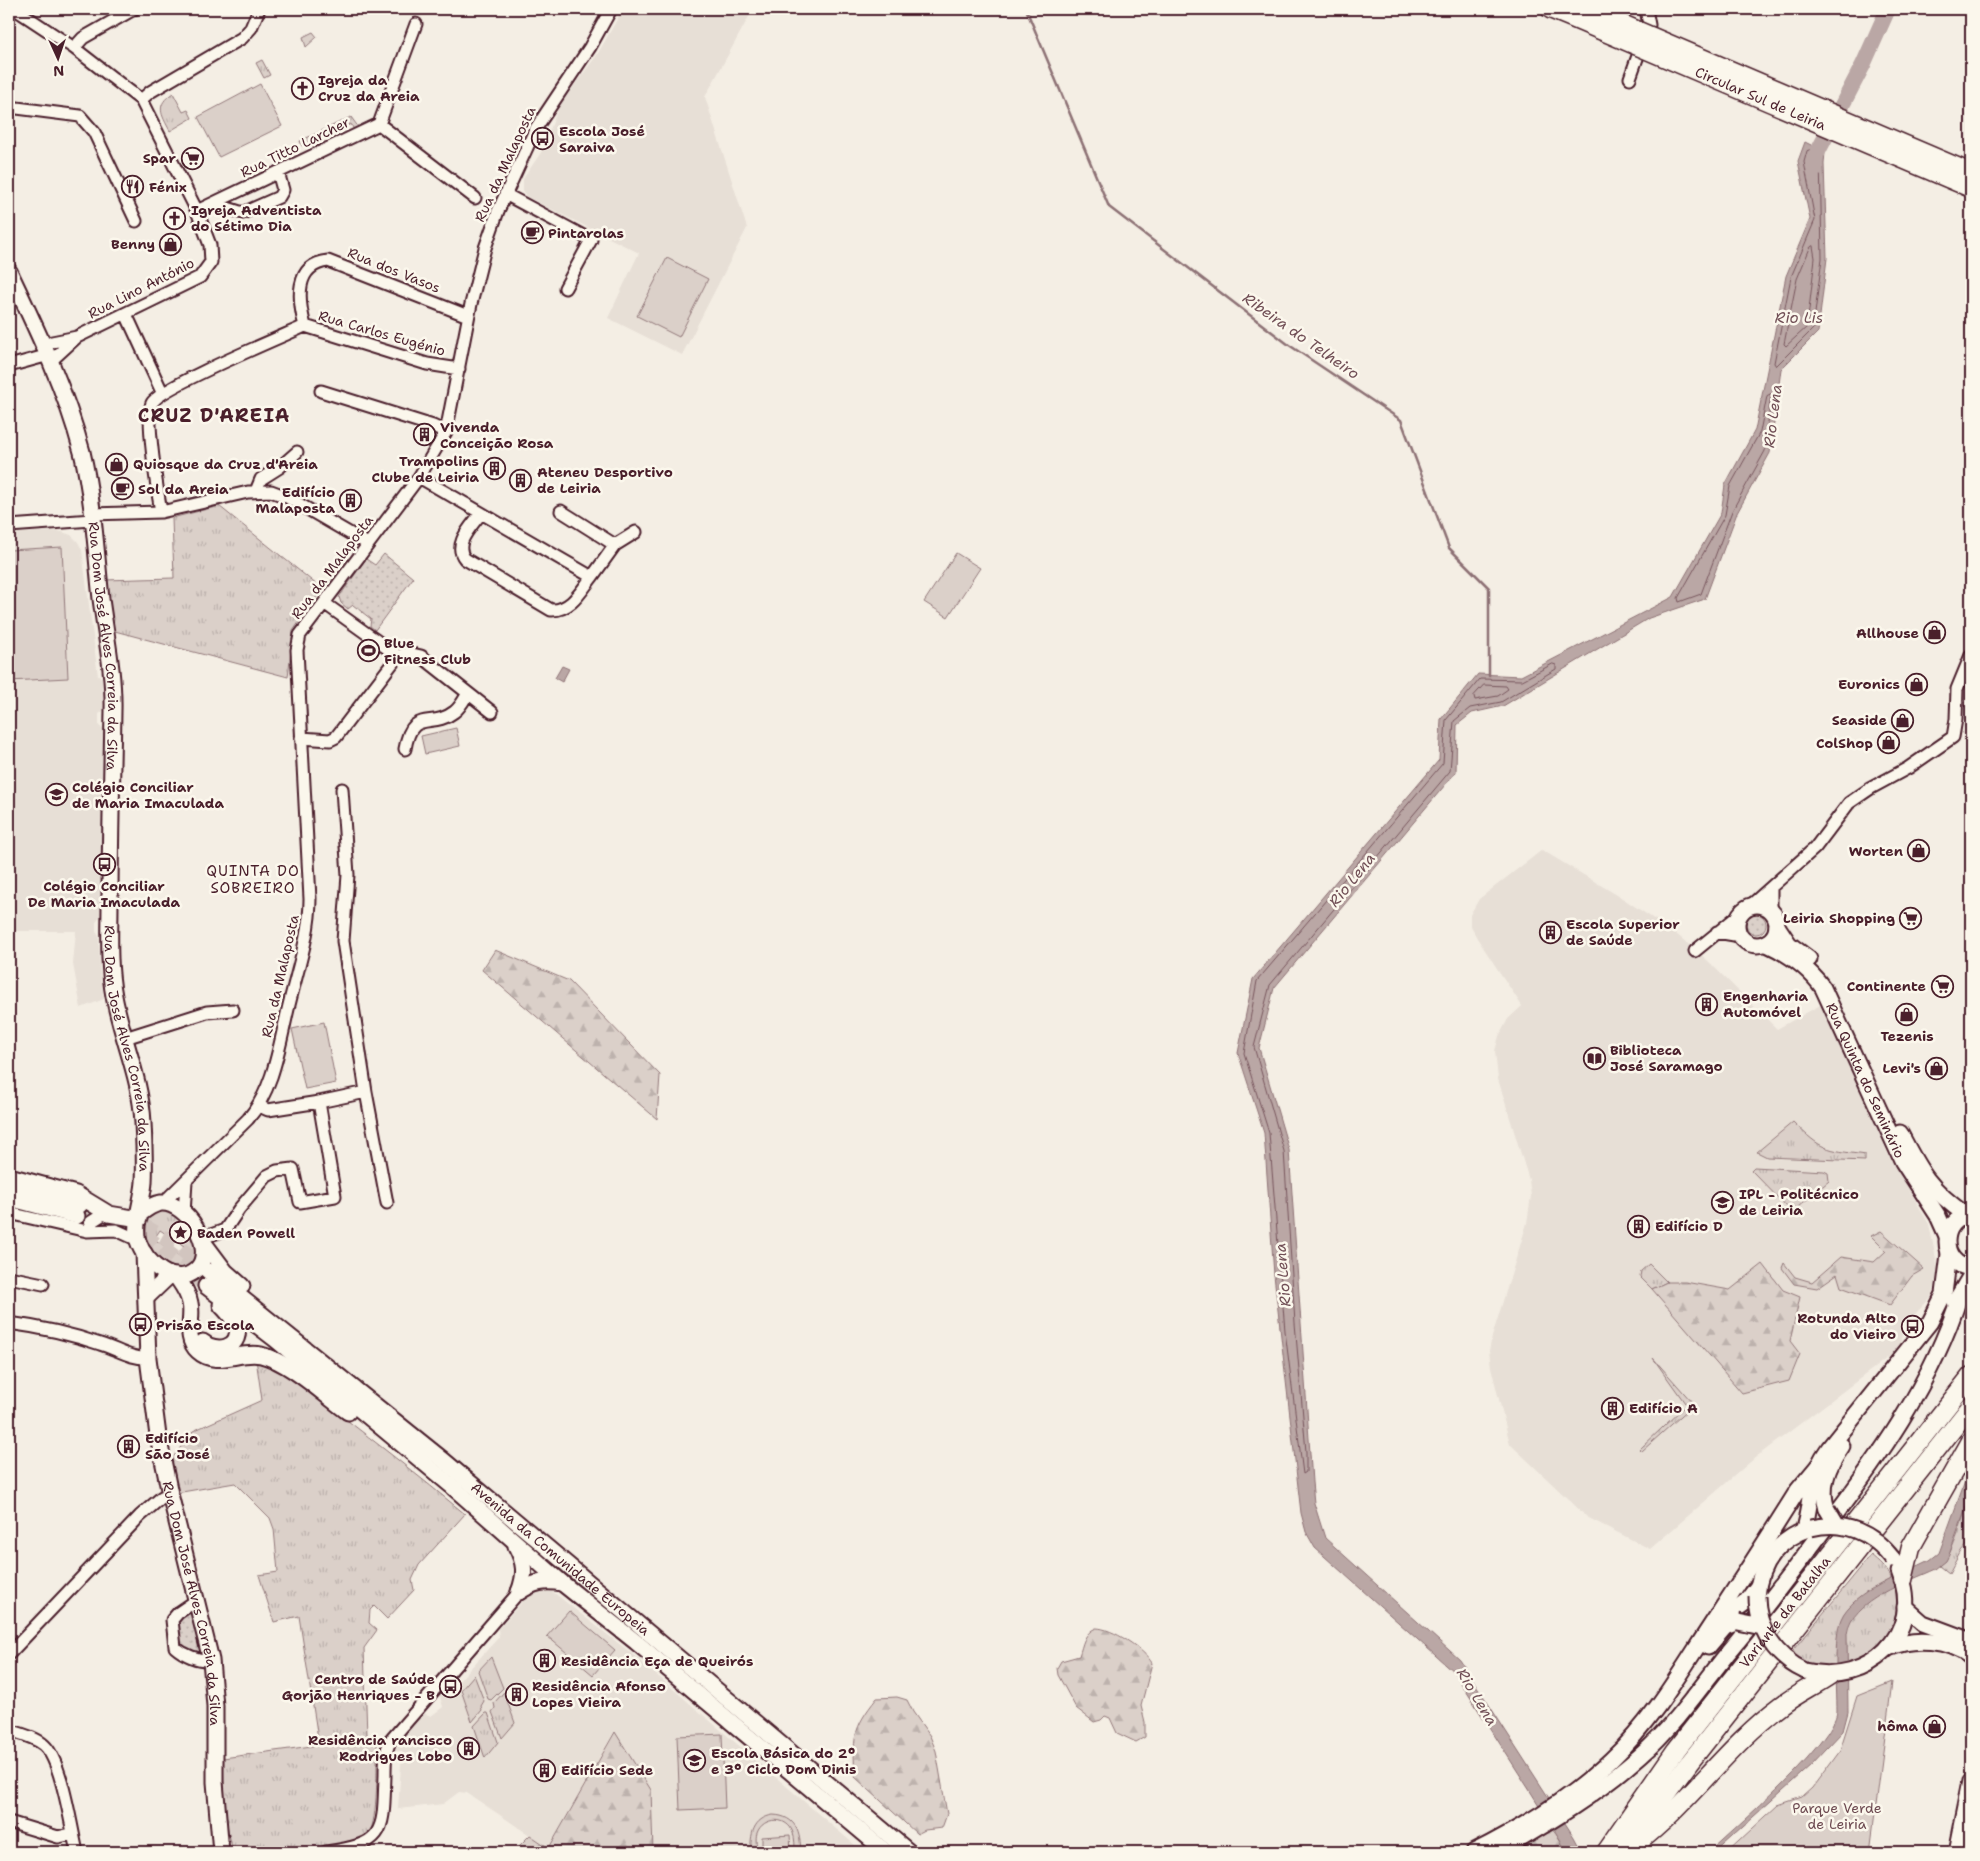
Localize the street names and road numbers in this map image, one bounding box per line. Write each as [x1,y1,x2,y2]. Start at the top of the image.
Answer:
street label: Circular Sul de Leiria [1692,63,1829,134]
street label: Rua da Malaposta [470,103,540,225]
street label: Rua Titto Larcher [237,113,353,181]
street label: Rua dos Vasos [345,243,443,297]
street label: Rua Lino António [85,253,197,323]
street label: Rua Carlos Eugénio [316,306,448,360]
street label: Rua da Malaposta [287,511,377,622]
street label: Rua Dom José Alves Correia da Silva [84,521,122,771]
street label: Rua da Malaposta [257,913,303,1039]
street label: Rua Dom José Alves Correia da Silva [101,925,153,1172]
street label: Rua Quinta do Seminário [1822,1000,1909,1161]
street label: Avenida da Comunidade Europeia [467,1478,654,1639]
street label: Rua Dom José Alves Correia da Silva [159,1480,224,1726]
street label: Variante da Batalha [1735,1552,1835,1671]

